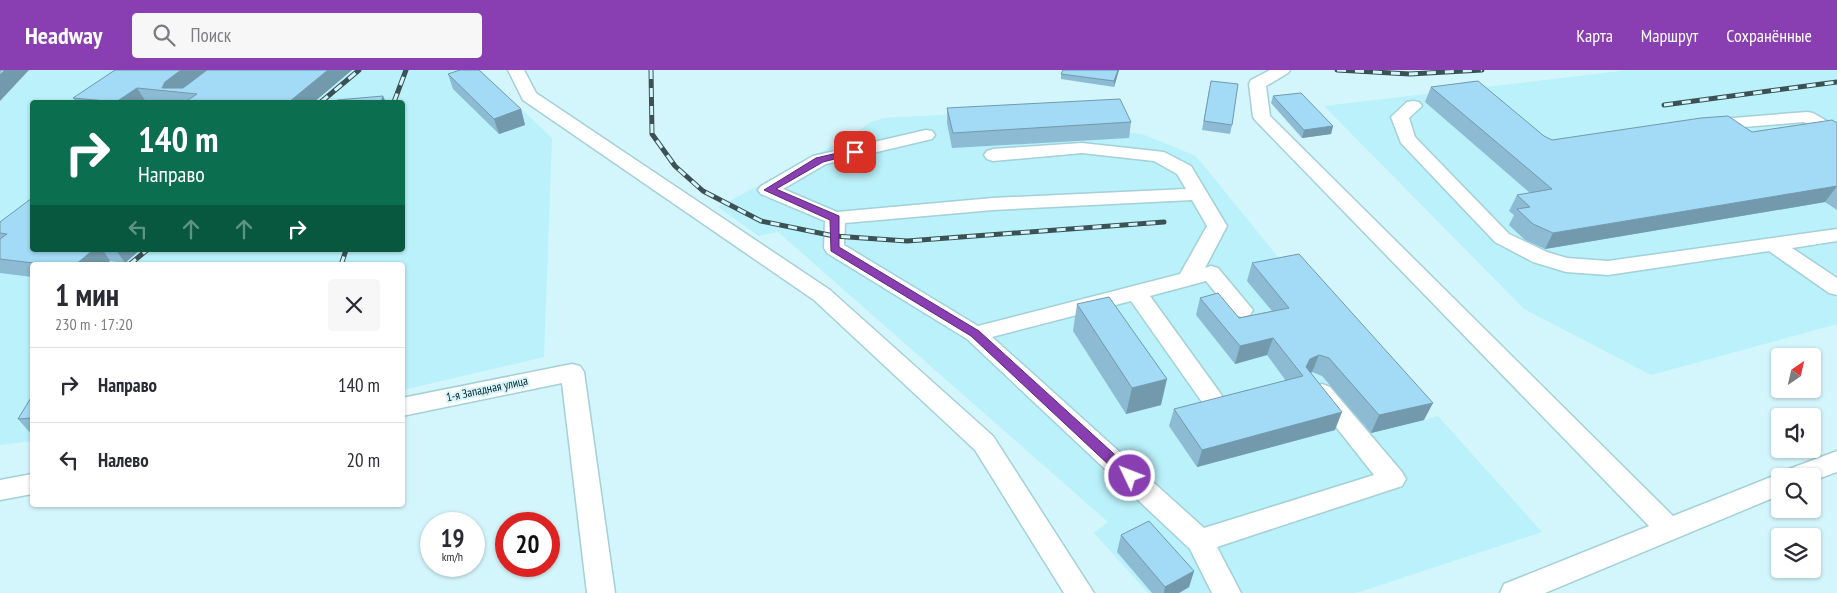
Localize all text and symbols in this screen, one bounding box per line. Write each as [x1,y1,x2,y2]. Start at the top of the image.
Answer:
search box [132,13,482,58]
text: Headway [25,20,102,51]
icon: search [150,21,178,49]
text: Поиск [190,23,231,47]
text: Карта [1576,24,1613,47]
text: Маршрут [1641,24,1698,47]
text: Сохранённые [1726,24,1812,47]
text: 140 m [138,116,219,162]
icon: right [55,120,120,185]
pin [834,131,876,173]
icon: arrive [841,138,869,166]
text: Направо [138,160,205,188]
icon: left [124,215,152,243]
icon: ahead [177,215,205,243]
icon: ahead [230,215,258,243]
icon: right [283,215,311,243]
text: 1 мин [55,275,119,314]
button: close [328,279,380,331]
text: 230 m · 17:20 [55,314,133,334]
north arrow [1771,348,1821,398]
map controls [1771,348,1821,578]
icon: right [55,371,83,399]
street label: 1-я Западная улица [445,372,529,404]
text: Направо [98,373,157,397]
text: 140 m [338,373,380,397]
button: sound [1771,408,1821,458]
icon: left [55,446,83,474]
text: Налево [98,448,149,472]
text: 20 m [347,448,380,472]
position arrow [1103,449,1155,501]
button: search [1771,468,1821,518]
speed limit sign: 20 [495,512,560,577]
text: 19 [441,522,464,554]
button: layers [1771,528,1821,578]
text: km/h [442,549,463,564]

